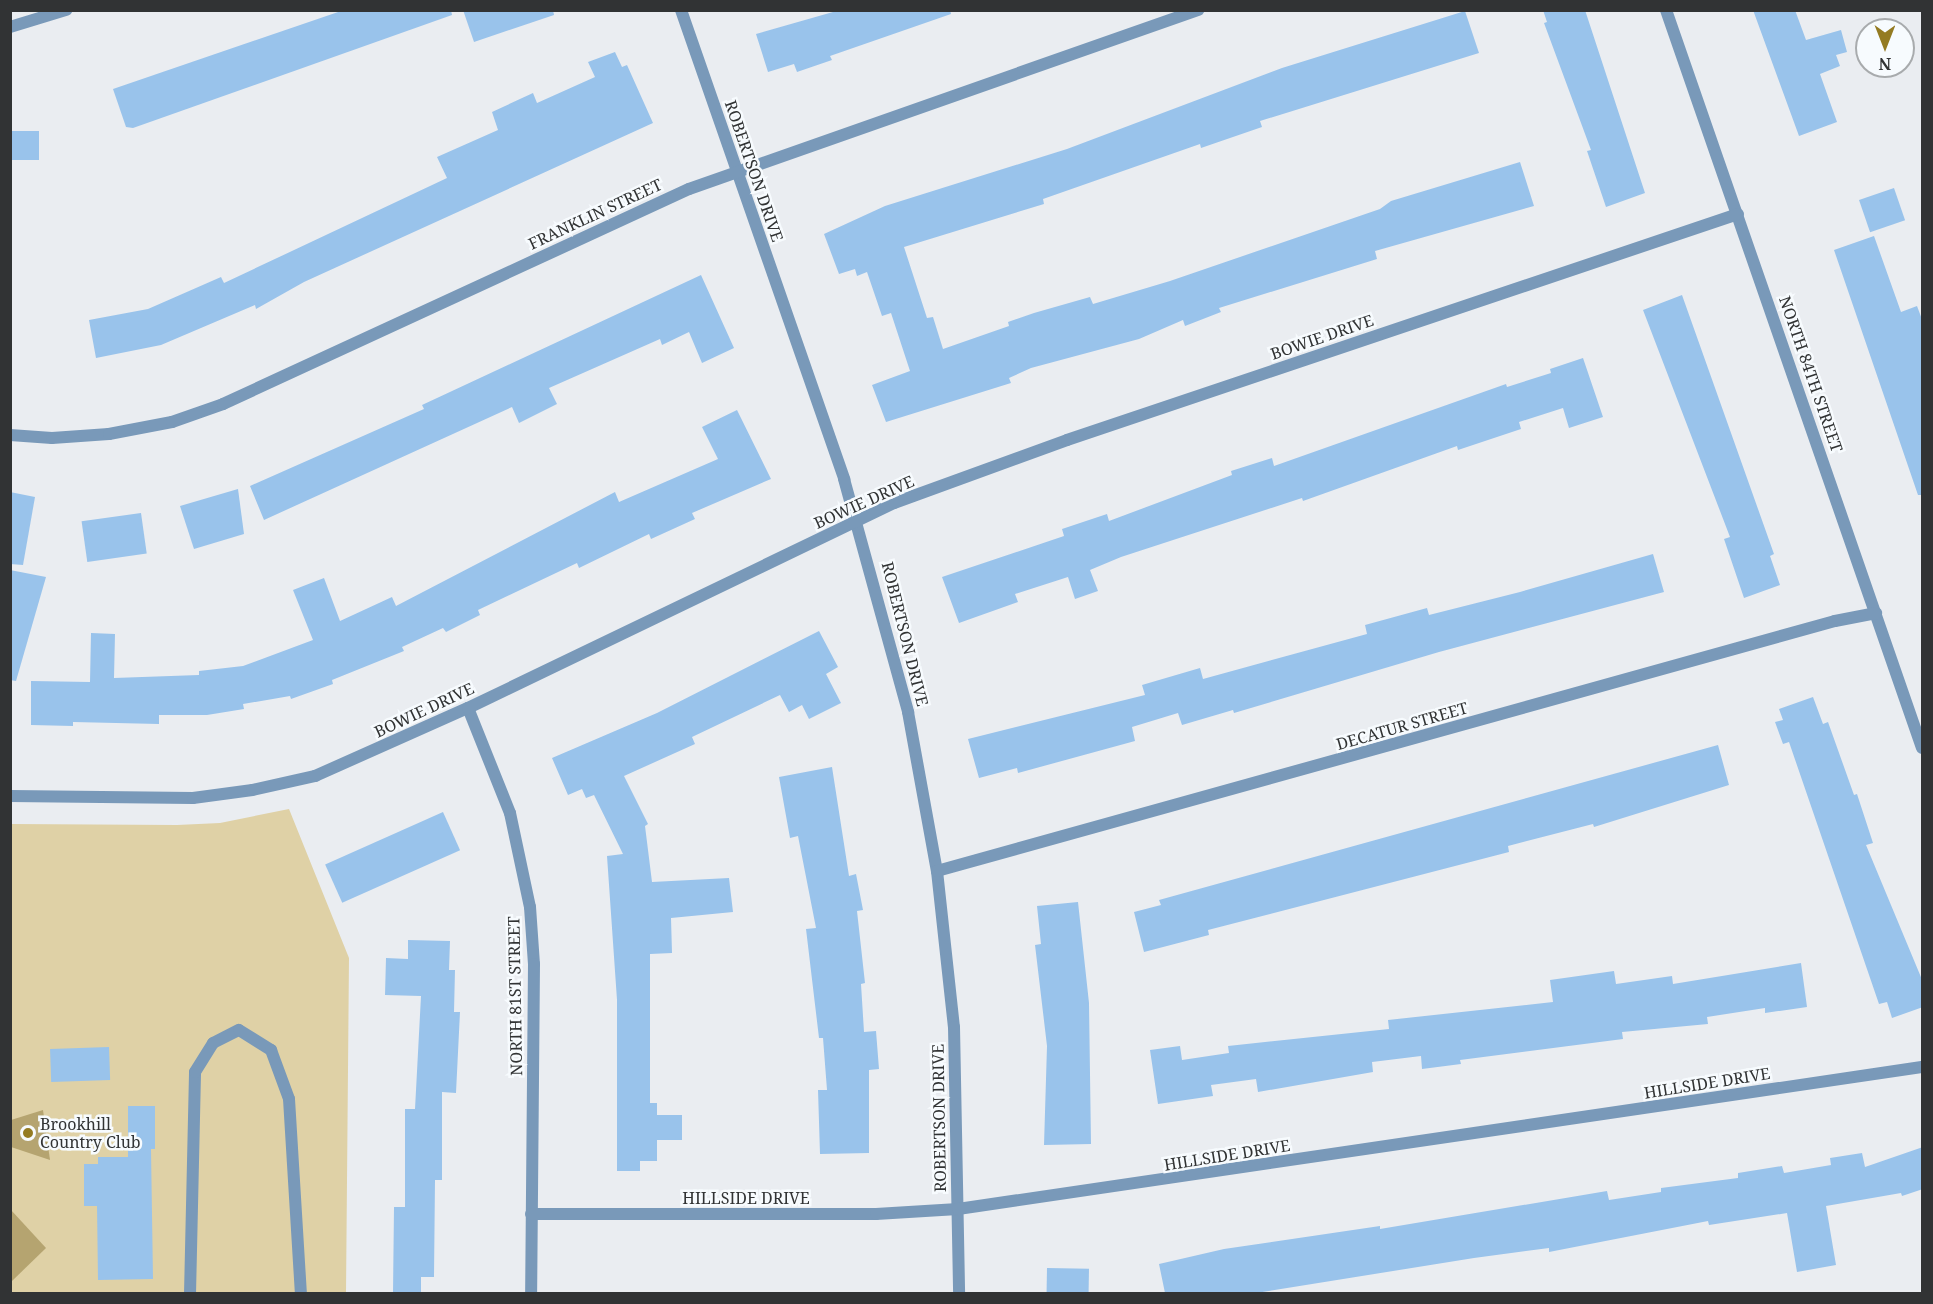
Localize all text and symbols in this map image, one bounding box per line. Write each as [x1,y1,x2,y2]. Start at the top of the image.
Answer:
north arrow [1855,18,1915,78]
text: N [1879,53,1891,75]
street label: ROBERTSON DRIVE [721,98,787,244]
street label: FRANKLIN STREET [525,175,665,253]
street label: NORTH 84TH STREET [1775,293,1847,455]
street label: BOWIE DRIVE [1268,310,1376,364]
street label: BOWIE DRIVE [811,471,917,533]
street label: ROBERTSON DRIVE [878,560,932,708]
street label: BOWIE DRIVE [371,679,477,741]
street label: DECATUR STREET [1334,698,1470,754]
street label: NORTH 81ST STREET [504,916,526,1076]
street label: ROBERTSON DRIVE [928,1044,950,1192]
street label: HILLSIDE DRIVE [1642,1064,1772,1102]
place label: Brookhill Country Club [40,1114,141,1152]
marker: Brookhill Country Club [21,1126,35,1140]
street label: HILLSIDE DRIVE [1162,1136,1292,1174]
street label: HILLSIDE DRIVE [682,1188,810,1208]

